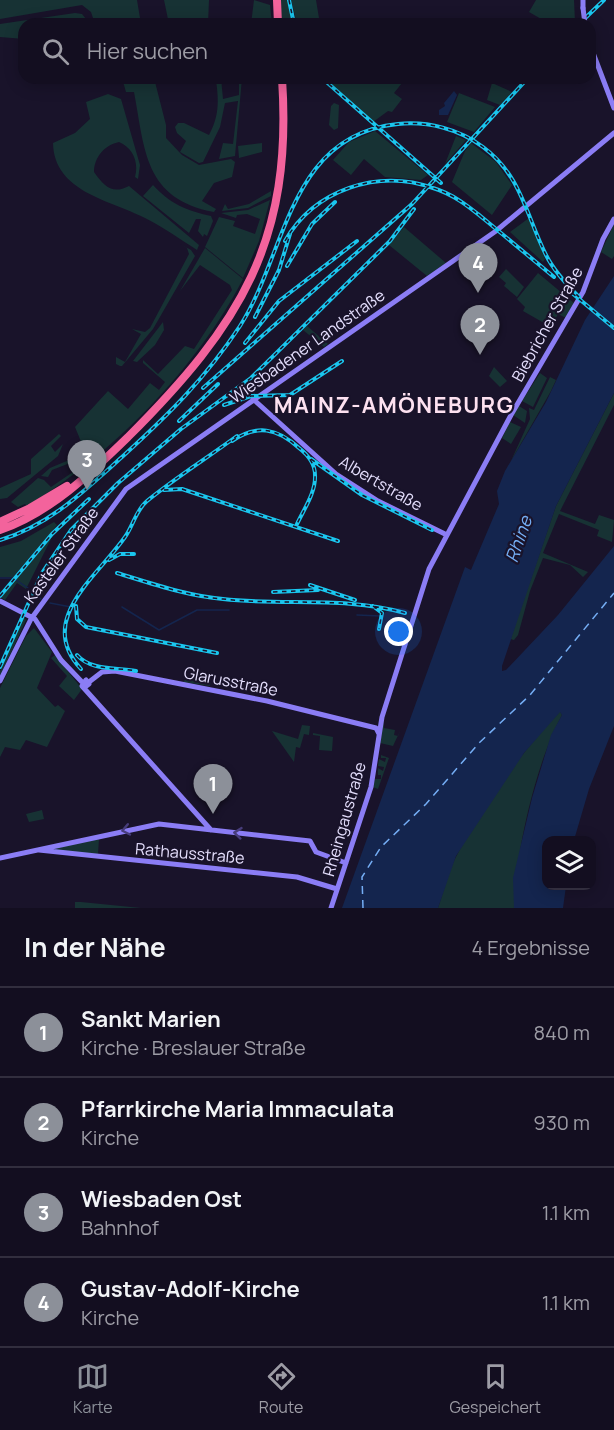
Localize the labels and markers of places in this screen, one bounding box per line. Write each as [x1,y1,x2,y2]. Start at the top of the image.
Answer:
pin: 4 [458,244,498,293]
pin: 2 [460,306,500,355]
pin: 3 [68,440,106,490]
pin: 1 [194,764,232,814]

